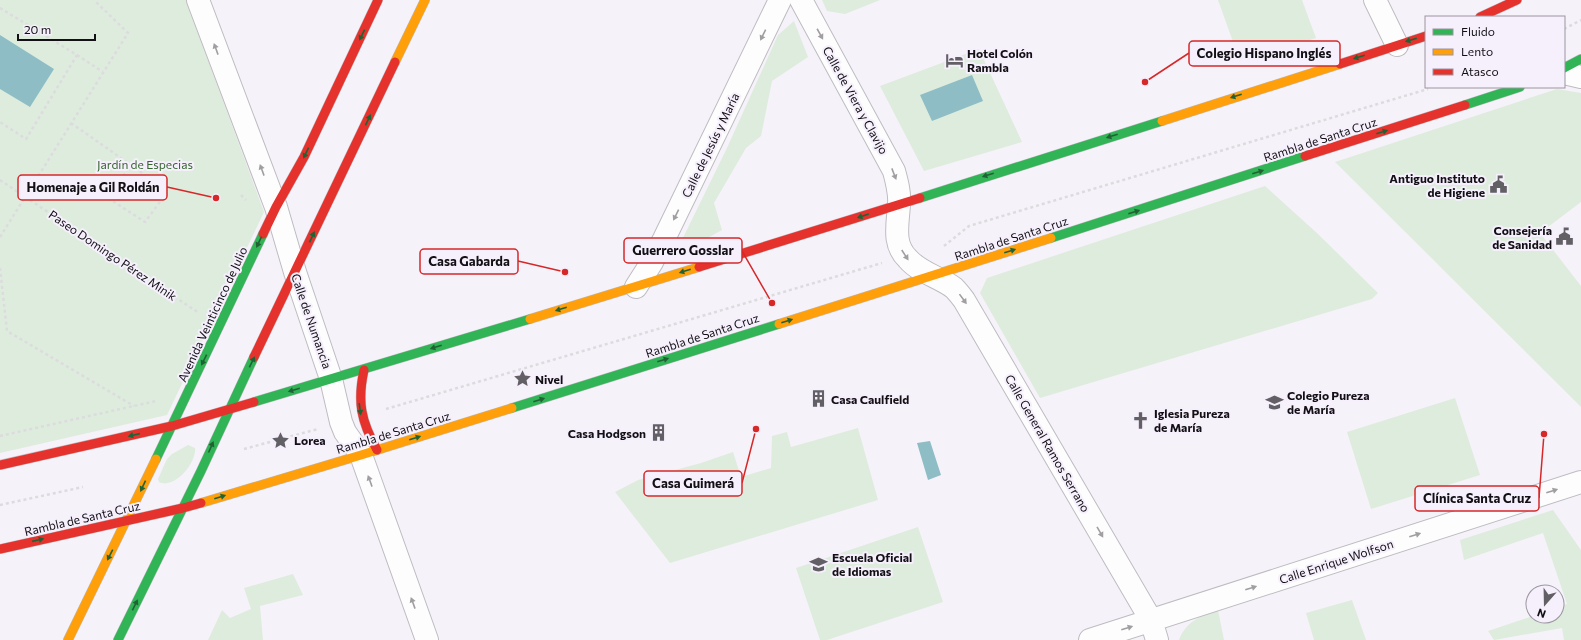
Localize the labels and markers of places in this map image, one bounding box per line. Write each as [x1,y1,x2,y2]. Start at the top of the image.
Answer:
callout: Colegio Hispano Inglés [1189,41,1340,66]
place label: Hotel Colón Rambla [967,46,1033,74]
hotel icon: Hotel Colón Rambla [944,50,964,70]
place label: Antiguo Instituto de Higiene [1389,171,1485,199]
callout: Homenaje a Gil Roldán [18,175,167,200]
public building icon: Antiguo Instituto de Higiene [1488,175,1508,195]
place label: Consejería de Sanidad [1492,223,1552,251]
public building icon: Consejería de Sanidad [1555,227,1575,247]
callout: Guerrero Gosslar [624,238,742,263]
callout: Casa Gabarda [420,249,518,274]
place icon: Nivel [512,369,532,389]
place label: Nivel [535,372,563,386]
place label: Colegio Pureza de María [1287,388,1370,416]
building icon: Casa Caulfield [808,389,828,409]
place label: Casa Caulfield [831,392,909,406]
school or university icon: Colegio Pureza de María [1264,392,1284,412]
place label: Iglesia Pureza de María [1154,406,1230,434]
church icon: Iglesia Pureza de María [1131,410,1151,430]
building icon: Casa Hodgson [649,423,669,443]
place label: Casa Hodgson [568,426,646,440]
place icon: Lorea [271,430,291,450]
place label: Lorea [294,433,326,447]
callout: Casa Guimerá [644,471,742,496]
callout: Clínica Santa Cruz [1415,486,1539,511]
place label: Escuela Oficial de Idiomas [832,550,912,578]
school or university icon: Escuela Oficial de Idiomas [809,554,829,574]

